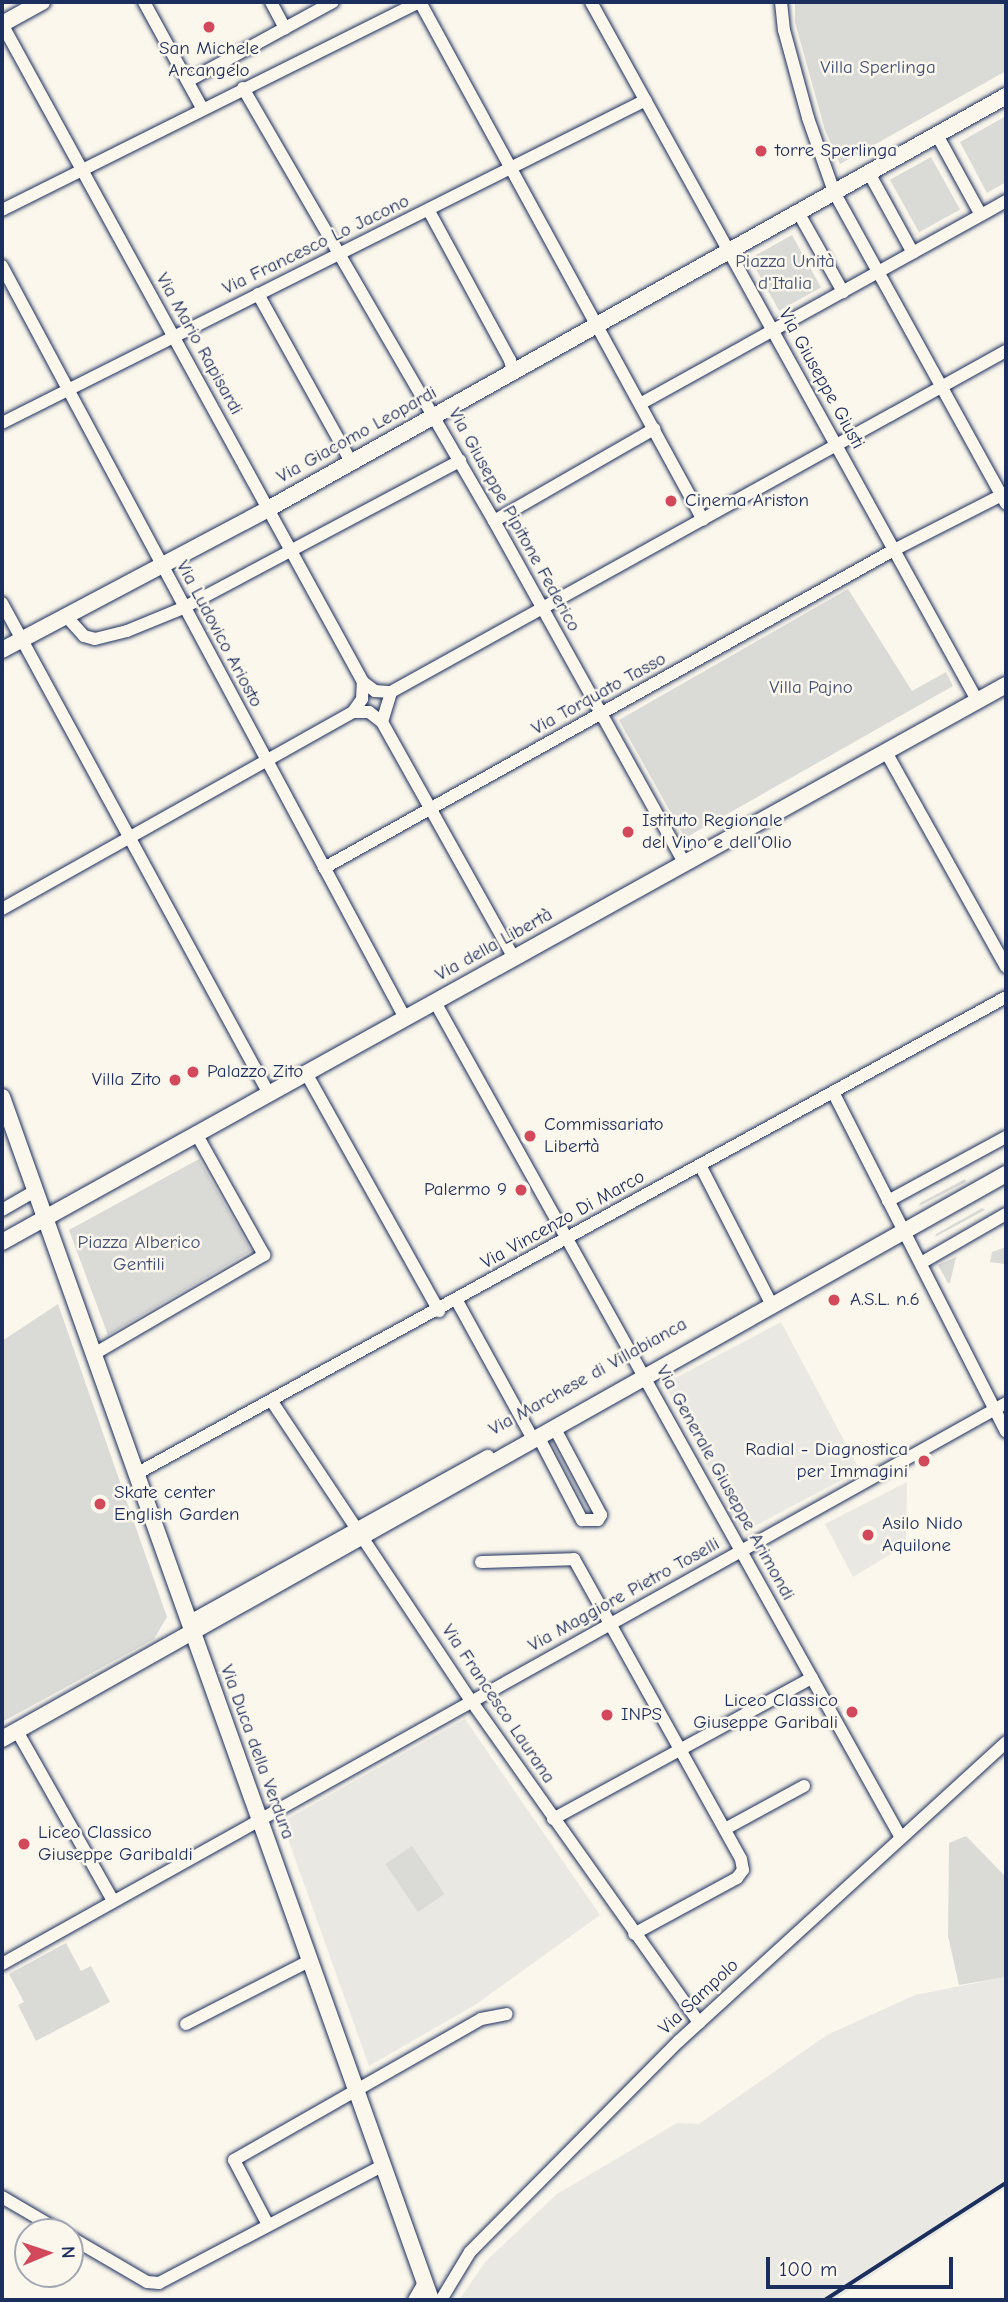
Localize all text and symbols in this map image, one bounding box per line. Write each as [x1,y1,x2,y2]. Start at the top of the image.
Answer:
marker: San Michele Arcangelo [201,19,217,35]
place label: San Michele Arcangelo [159,38,259,82]
park label: Villa Sperlinga [820,57,936,79]
place label: torre Sperlinga [775,140,897,162]
marker: torre Sperlinga [753,143,769,159]
street label: Via Francesco Lo Jacono [219,190,413,300]
park label: Piazza Unità d'Italia [735,251,835,295]
street label: Via Mario Rapisardi [151,269,247,419]
street label: Via Giuseppe Giusti [773,305,869,453]
street label: Via Giacomo Leopardi [273,381,441,489]
street label: Via Giuseppe Pipitone Federico [443,404,585,636]
place label: Cinema Ariston [685,490,809,512]
marker: Cinema Ariston [663,493,679,509]
street label: Via Ludovico Ariosto [171,557,267,711]
street label: Via Torquato Tasso [528,648,670,740]
park label: Villa Pajno [769,677,853,699]
place label: Istituto Regionale del Vino e dell'Olio [642,810,792,854]
marker: Istituto Regionale del Vino e dell'Olio [620,824,636,840]
street label: Via della Libertà [431,903,557,987]
place label: Palazzo Zito [207,1061,303,1083]
marker: Palazzo Zito [185,1064,201,1080]
place label: Villa Zito [92,1069,161,1091]
marker: Villa Zito [167,1072,183,1088]
place label: Commissariato Libertà [544,1114,664,1158]
marker: Commissariato Libertà [522,1128,538,1144]
street label: Via Vincenzo Di Marco [477,1166,649,1274]
place label: Palermo 9 [424,1179,507,1201]
marker: Palermo 9 [513,1182,529,1198]
park label: Piazza Alberico Gentili [78,1232,200,1276]
place label: A.S.L. n.6 [850,1289,920,1311]
marker: A.S.L. n.6 [824,1290,844,1310]
street label: Via Marchese di Villabianca [485,1313,691,1441]
street label: Via Generale Giuseppe Arimondi [651,1361,799,1605]
place label: Radial - Diagnostica per Immagini [745,1439,908,1483]
marker: Radial - Diagnostica per Immagini [914,1451,934,1471]
place label: Skate center English Garden [114,1482,239,1526]
marker: Skate center English Garden [92,1496,108,1512]
place label: Asilo Nido Aquilone [882,1513,963,1557]
marker: Asilo Nido Aquilone [860,1527,876,1543]
street label: Via Maggiore Pietro Toselli [524,1533,724,1657]
street label: Via Francesco Laurana [436,1620,560,1788]
street label: Via Duca della Verdura [215,1662,299,1842]
place label: Liceo Classico Giuseppe Garibali [693,1690,838,1734]
place label: INPS [621,1704,662,1726]
marker: Liceo Classico Giuseppe Garibali [844,1704,860,1720]
marker: INPS [599,1707,615,1723]
place label: Liceo Classico Giuseppe Garibaldi [38,1822,193,1866]
marker: Liceo Classico Giuseppe Garibaldi [16,1836,32,1852]
street label: Via Sampolo [654,1954,744,2040]
north arrow [14,2218,84,2288]
scale bar [770,2242,957,2286]
text: N [57,2246,79,2259]
text: 100 m [779,2257,837,2281]

